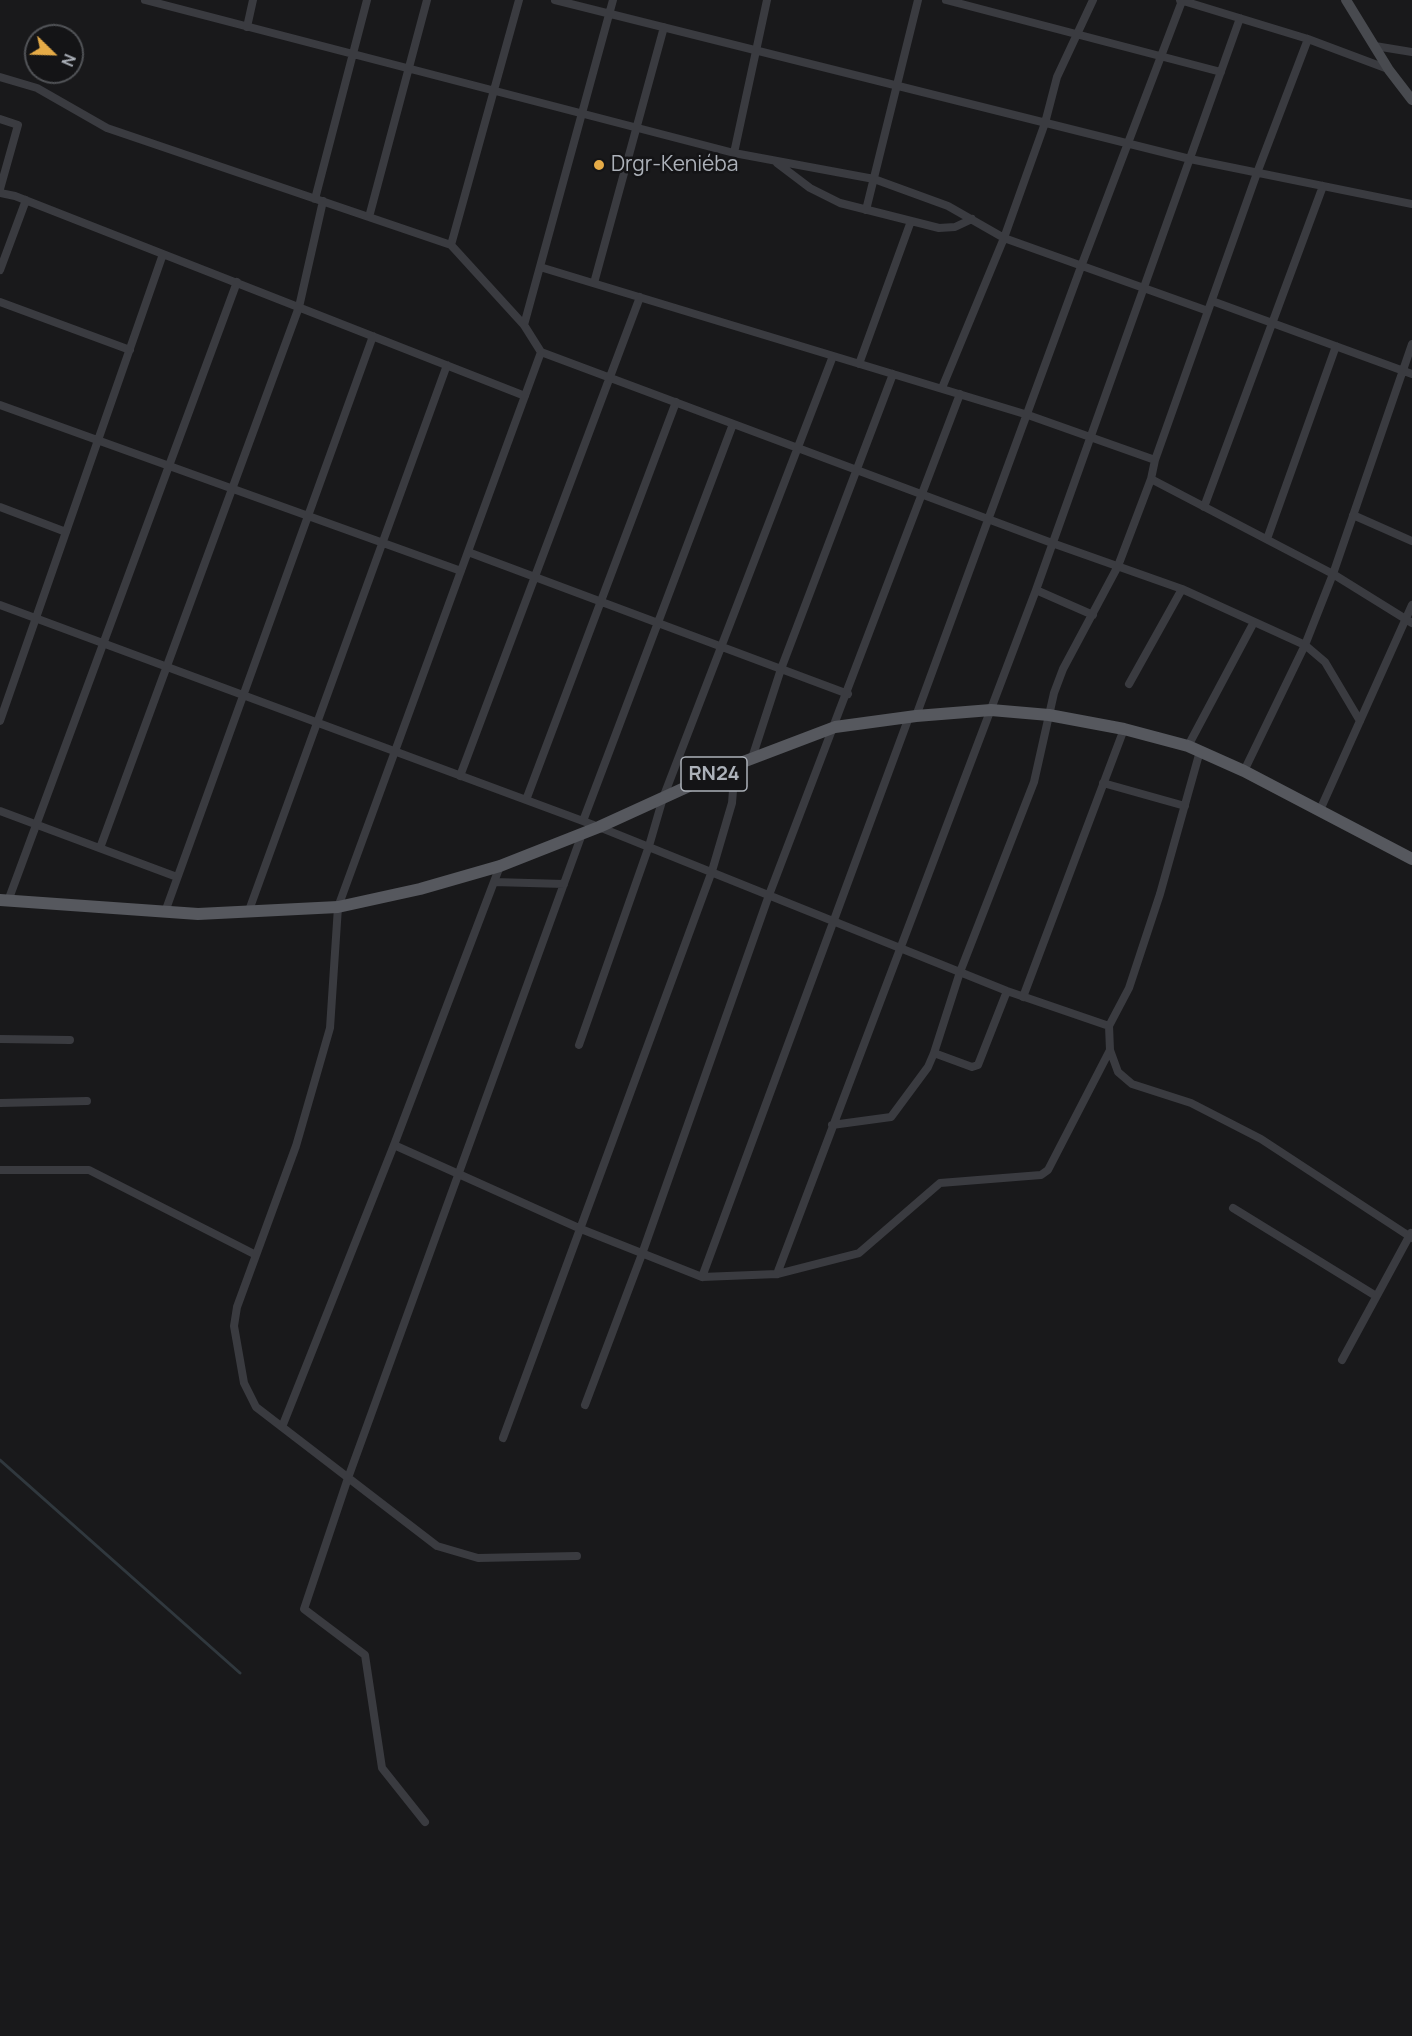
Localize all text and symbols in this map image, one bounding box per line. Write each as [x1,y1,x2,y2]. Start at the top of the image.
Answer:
north arrow [24,24,84,84]
text: N [56,51,81,70]
place label: Drgr-Keniéba [611,152,738,178]
marker: Drgr-Keniéba [592,158,606,172]
road number: RN24 [681,757,747,791]

